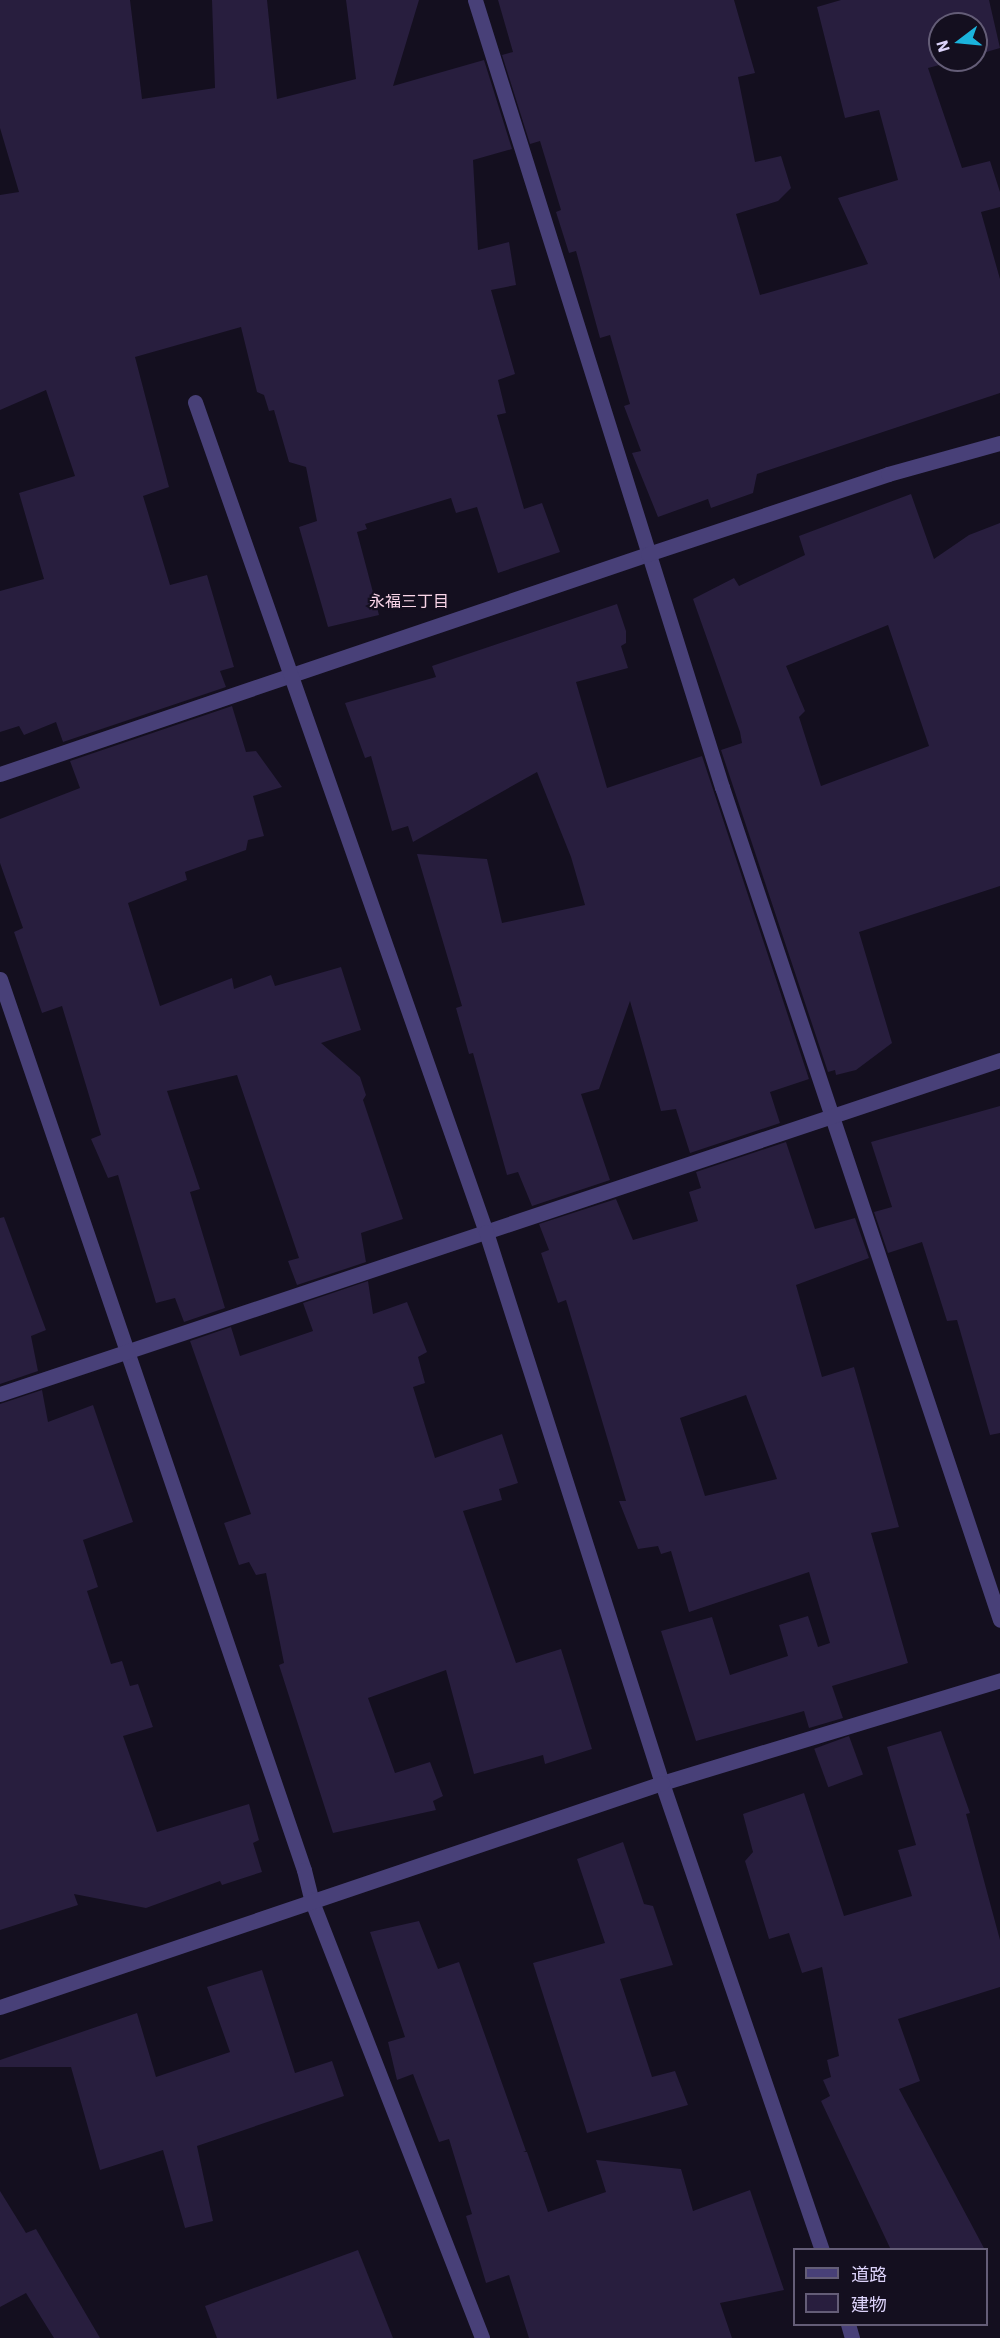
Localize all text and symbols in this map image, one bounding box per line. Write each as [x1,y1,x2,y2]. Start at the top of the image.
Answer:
north arrow [928,12,988,72]
text: N [931,38,954,55]
district label: 永福三丁目 [369,591,449,611]
legend [793,2248,988,2326]
text: 道路 [851,2263,887,2286]
text: 建物 [851,2293,887,2316]

